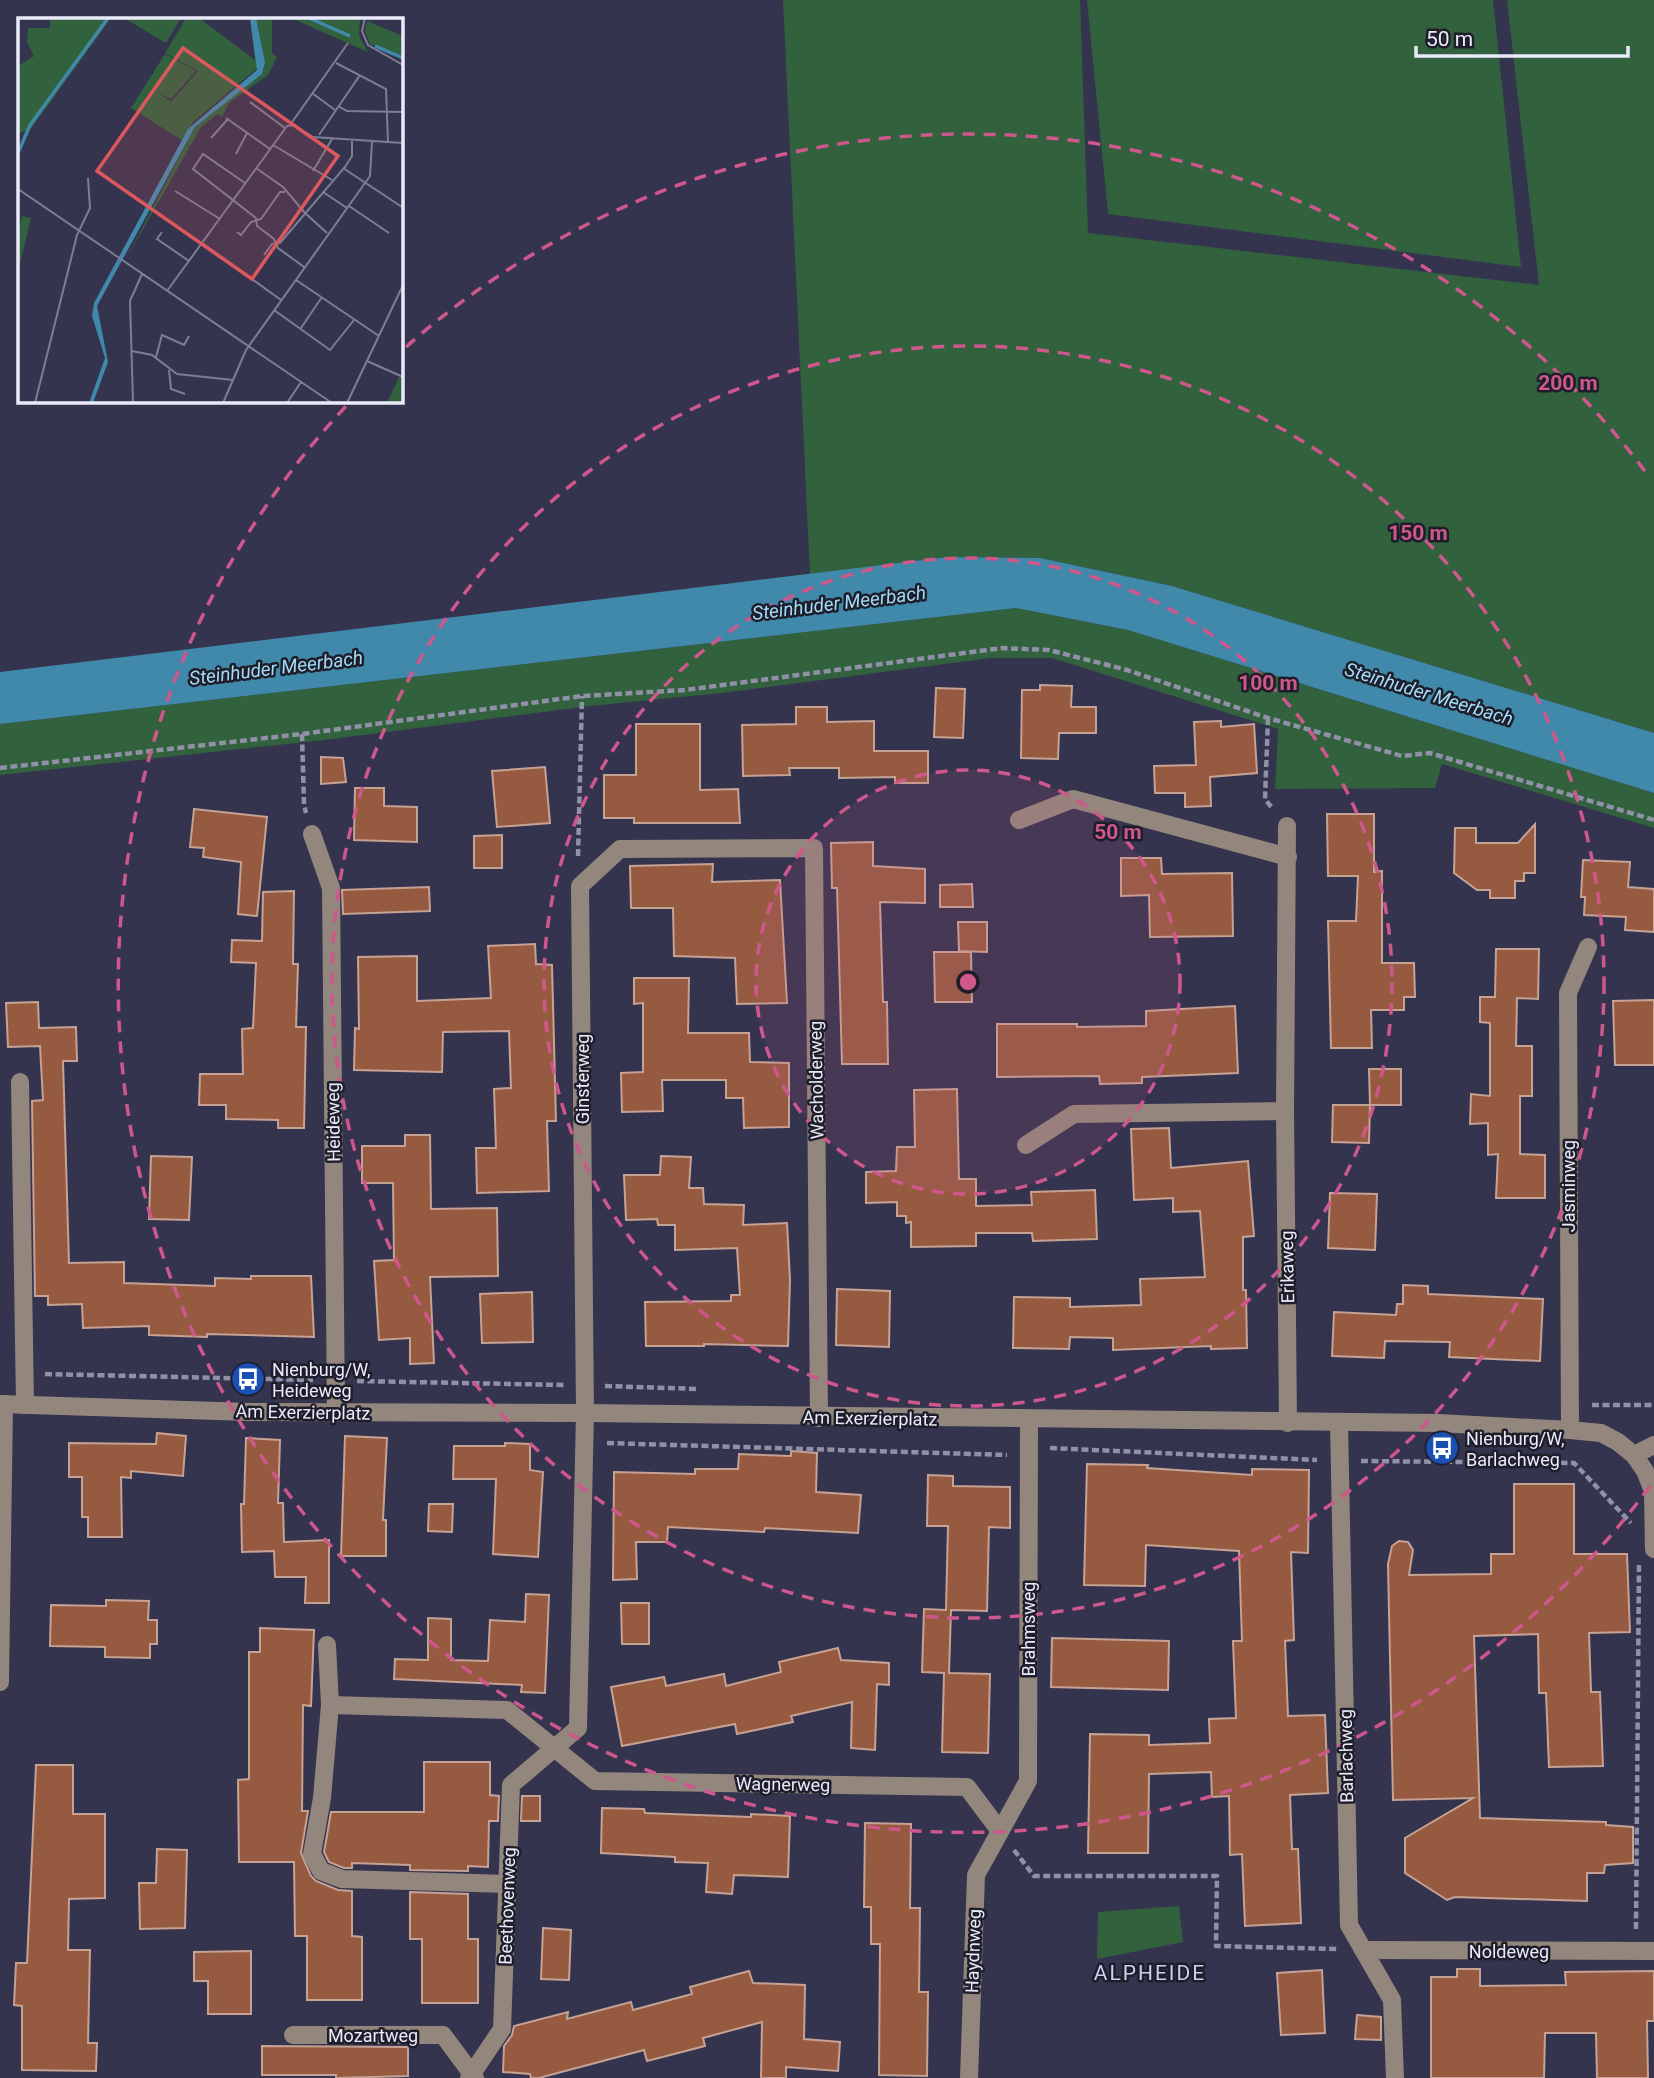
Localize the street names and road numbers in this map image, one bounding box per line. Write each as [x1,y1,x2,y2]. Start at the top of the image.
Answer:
street label: Wacholderweg [804,1021,828,1139]
street label: Ginsterweg [572,1034,593,1124]
street label: Heideweg [322,1082,344,1162]
street label: Jasminweg [1558,1140,1579,1232]
street label: Erikaweg [1276,1230,1298,1304]
street label: Am Exerzierplatz [235,1400,371,1424]
street label: Am Exerzierplatz [802,1406,938,1430]
street label: Brahmsweg [1018,1582,1039,1676]
street label: Barlachweg [1335,1709,1357,1803]
street label: Wagnerweg [736,1773,830,1795]
street label: Beethovenweg [494,1847,520,1965]
street label: Haydnweg [961,1909,985,1993]
street label: Noldeweg [1469,1941,1549,1962]
street label: Mozartweg [328,2025,418,2046]

